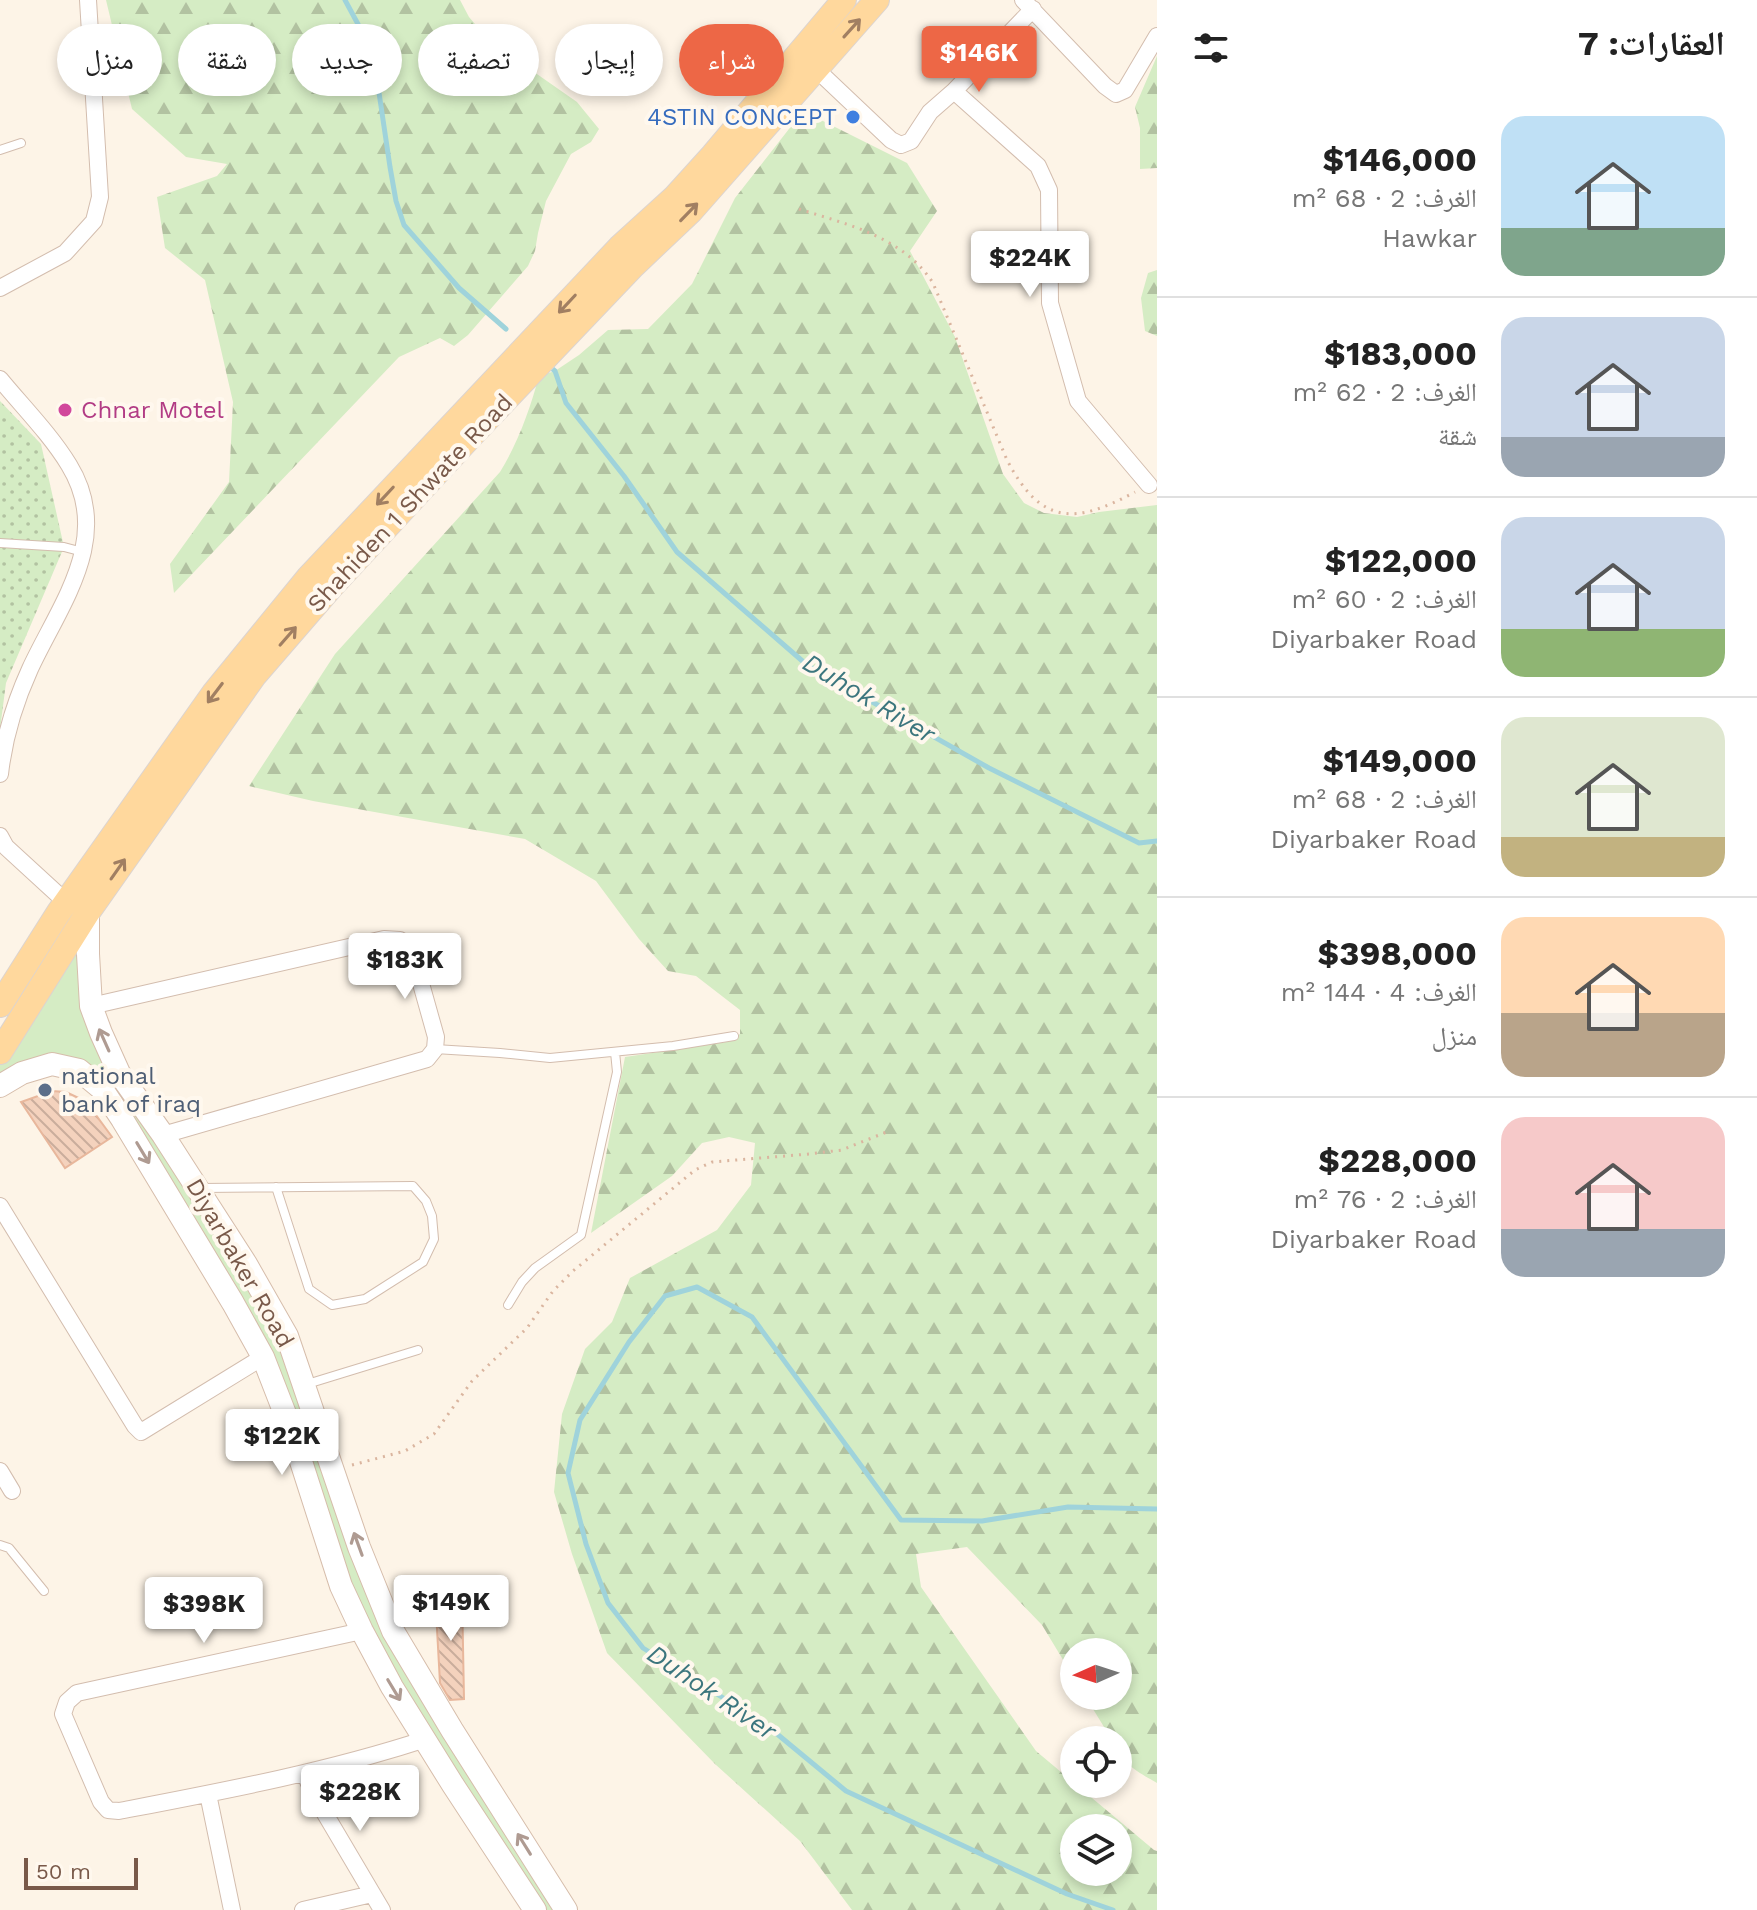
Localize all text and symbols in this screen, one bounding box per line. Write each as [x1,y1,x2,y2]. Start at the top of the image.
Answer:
one-way arrow [843,18,861,38]
text: العقارات: 7 [1578,23,1725,63]
chip: منزل [57,24,162,96]
chip: شقة [178,24,276,96]
chip: جديد [292,24,402,96]
chip: تصفية [418,24,539,96]
chip: إيجار [555,24,663,96]
chip: شراء [679,24,784,96]
pin: $146K [923,26,1035,94]
icon: filters [1189,26,1233,70]
text: $146K [940,37,1018,67]
place label: 4STIN CONCEPT [647,103,837,131]
marker: 4STIN CONCEPT [844,108,862,126]
text: $146,000 [1322,139,1477,179]
icon: home [1565,148,1661,244]
text: الغرف: 2 · 68 m² [1292,183,1477,213]
one-way arrow [679,203,698,222]
text: Hawkar [1382,223,1477,253]
pin: $224K [974,231,1086,299]
text: $224K [989,242,1071,272]
one-way arrow [558,294,577,314]
text: $183,000 [1324,333,1477,373]
icon: home [1565,349,1661,445]
text: الغرف: 2 · 62 m² [1293,377,1477,407]
street label: Shahiden 1 Shwate Road [302,388,518,618]
place label: Chnar Motel [81,396,225,424]
marker: Chnar Motel [56,401,74,419]
text: شقة [1438,421,1477,451]
one-way arrow [375,486,394,506]
text: $122,000 [1325,540,1477,580]
icon: home [1565,549,1661,645]
text: الغرف: 2 · 60 m² [1292,584,1477,614]
text: Diyarbaker Road [1270,624,1477,654]
one-way arrow [279,627,297,647]
water label: Duhok River [798,647,941,750]
one-way arrow [206,682,223,703]
text: $149,000 [1323,740,1477,780]
icon: home [1565,749,1661,845]
text: الغرف: 2 · 68 m² [1292,784,1477,814]
text: Diyarbaker Road [1270,824,1477,854]
one-way arrow [110,858,126,880]
pin: $183K [349,933,461,1001]
text: $398,000 [1318,933,1477,973]
text: $183K [366,944,444,974]
icon: home [1565,949,1661,1045]
text: الغرف: 4 · 144 m² [1281,977,1477,1007]
text: منزل [1432,1021,1477,1051]
one-way arrow [96,1028,111,1053]
place label: national bank of iraq [61,1062,201,1118]
marker: national bank of iraq [36,1081,54,1099]
text: $228,000 [1318,1140,1477,1180]
one-way arrow [135,1141,151,1164]
icon: home [1565,1149,1661,1245]
street label: Diyarbaker Road [180,1173,300,1353]
text: الغرف: 2 · 76 m² [1294,1184,1477,1214]
text: Diyarbaker Road [1270,1224,1477,1254]
pin: $122K [226,1409,338,1477]
text: $122K [244,1420,320,1450]
one-way arrow [350,1532,364,1557]
pin: $149K [395,1575,507,1643]
pin: $398K [148,1577,260,1645]
text: $149K [412,1586,490,1616]
text: $398K [163,1588,245,1618]
water label: Duhok River [642,1638,783,1746]
north arrow [1060,1638,1132,1710]
map controls [1060,1638,1132,1886]
one-way arrow [387,1678,403,1701]
button: locate [1060,1726,1132,1798]
pin: $228K [304,1765,416,1833]
text: $228K [319,1776,401,1806]
button: layers [1060,1814,1132,1886]
one-way arrow [516,1833,532,1856]
scale bar [24,1854,138,1890]
text: 50 m [36,1859,91,1884]

